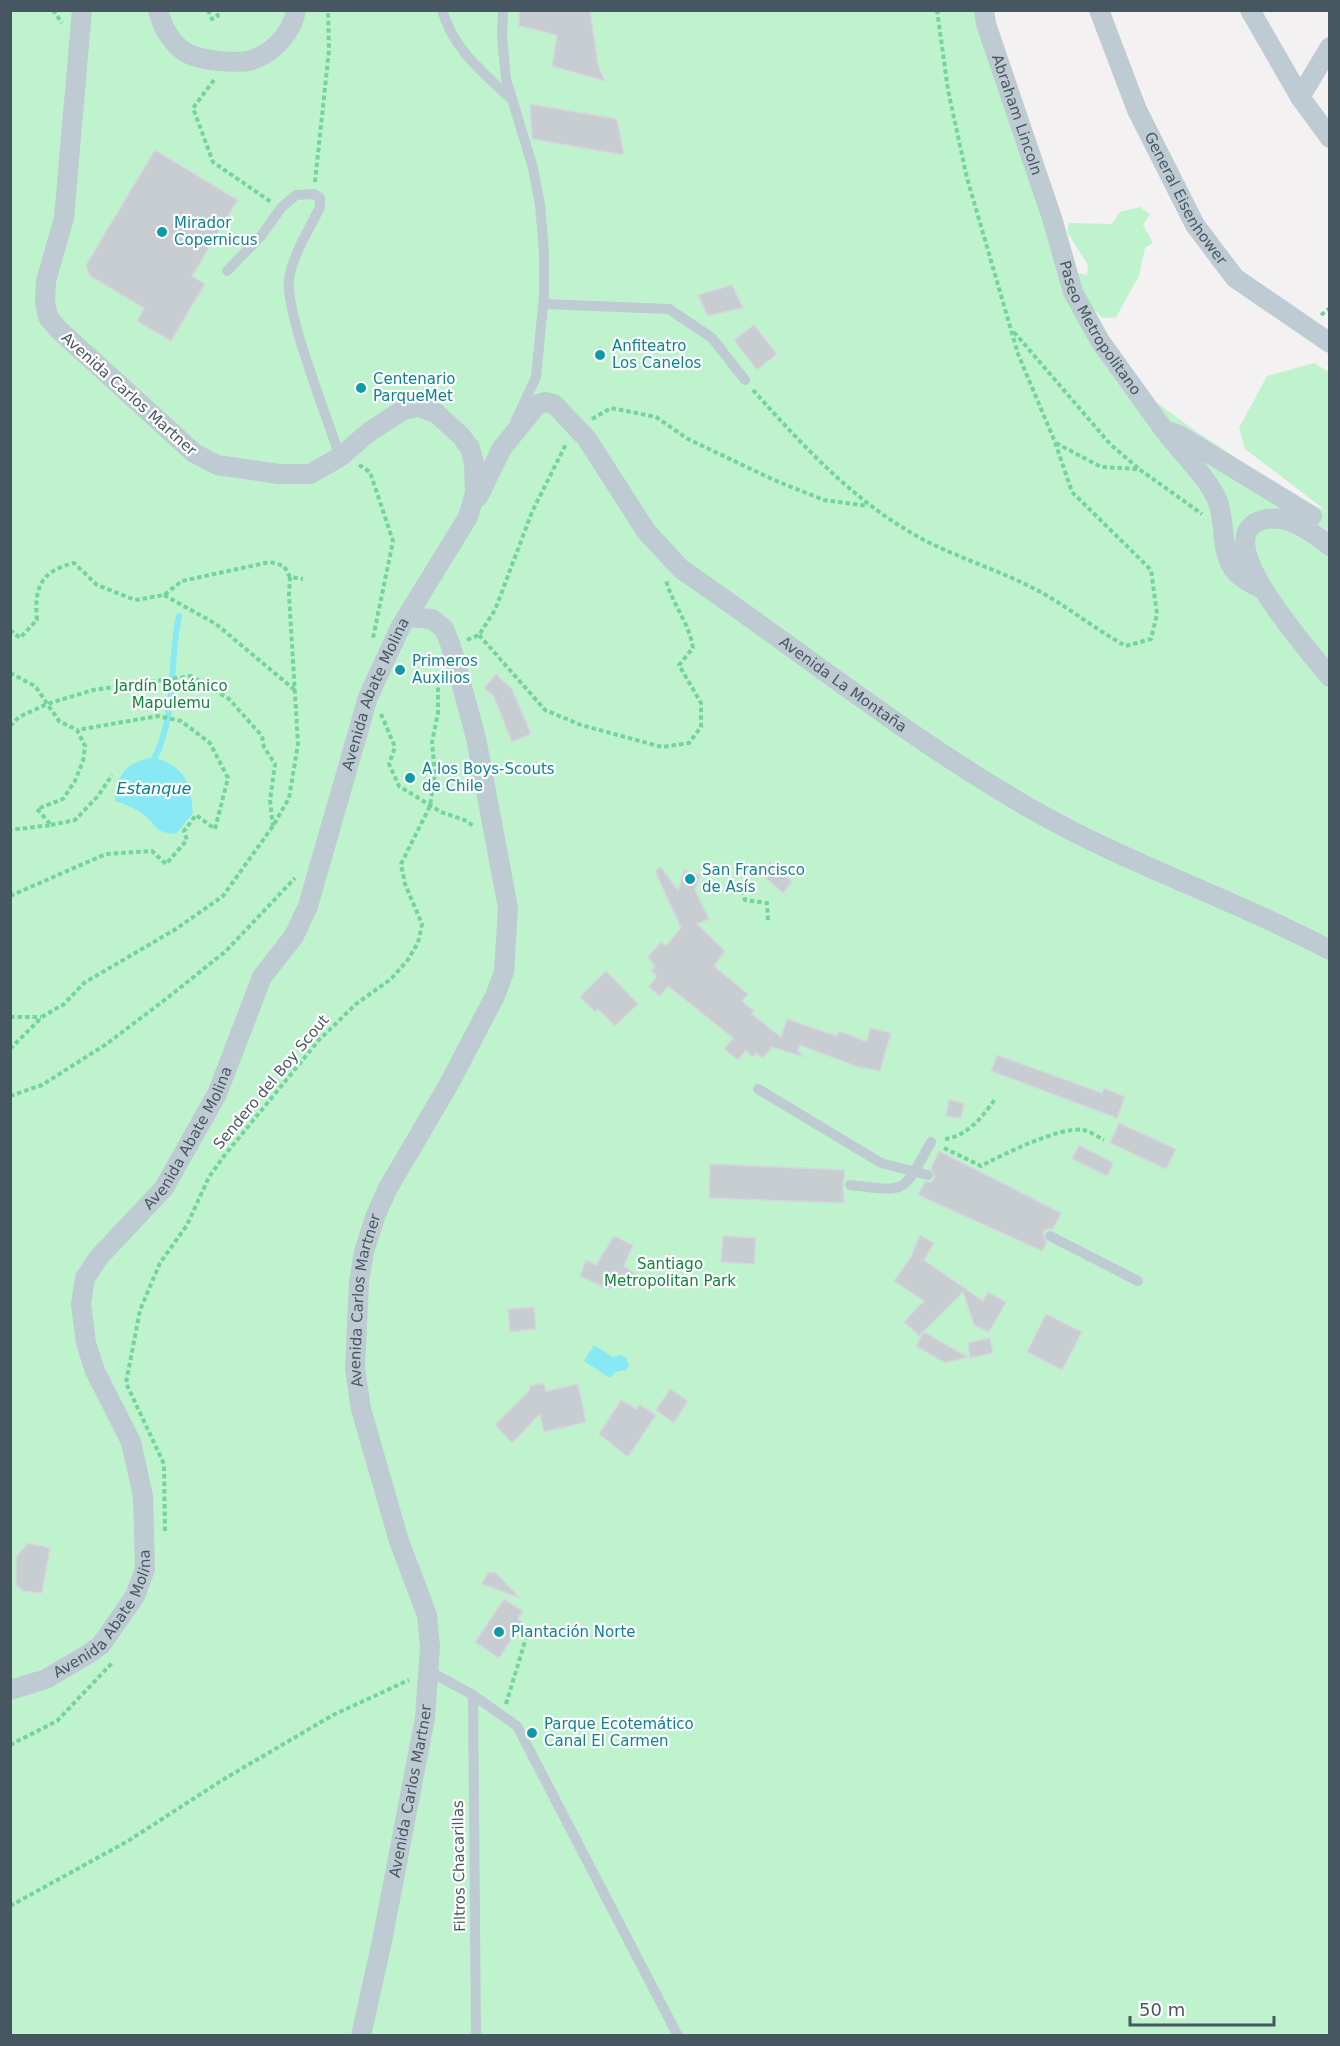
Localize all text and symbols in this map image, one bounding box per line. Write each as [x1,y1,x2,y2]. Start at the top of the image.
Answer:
street label: Abraham Lincoln [988,52,1046,178]
street label: General Eisenhower [1141,129,1231,269]
place label: Mirador Copernicus [174,214,258,249]
marker: Mirador Copernicus [155,225,169,239]
street label: Paseo Metropolitano [1056,258,1145,399]
street label: Avenida Carlos Martner [58,329,201,460]
place label: Anfiteatro Los Canelos [612,337,702,372]
marker: Anfiteatro Los Canelos [593,348,607,362]
place label: Centenario ParqueMet [373,370,456,405]
marker: Centenario ParqueMet [354,381,368,395]
street label: Avenida Abate Molina [338,614,413,773]
street label: Avenida La Montaña [776,633,910,736]
place label: Primeros Auxilios [412,652,478,687]
marker: Primeros Auxilios [393,663,407,677]
park label: Jardín Botánico Mapulemu [113,677,228,712]
place label: A los Boys-Scouts de Chile [422,760,555,795]
marker: A los Boys-Scouts de Chile [403,771,417,785]
water label: Estanque [117,779,192,798]
place label: San Francisco de Asís [702,861,805,896]
marker: San Francisco de Asís [683,872,697,886]
street label: Sendero del Boy Scout [209,1011,333,1153]
street label: Avenida Abate Molina [139,1064,236,1213]
street label: Avenida Carlos Martner [346,1211,385,1389]
park label: Santiago Metropolitan Park [604,1255,736,1290]
street label: Avenida Abate Molina [50,1549,154,1682]
place label: Plantación Norte [511,1623,636,1641]
marker: Plantación Norte [492,1625,506,1639]
street label: Avenida Carlos Martner [385,1703,435,1879]
place label: Parque Ecotemático Canal El Carmen [544,1715,694,1750]
marker: Parque Ecotemático Canal El Carmen [525,1726,539,1740]
street label: Filtros Chacarillas [449,1800,469,1932]
scale bar [1130,1989,1274,2027]
text: 50 m [1139,1999,1185,2020]

